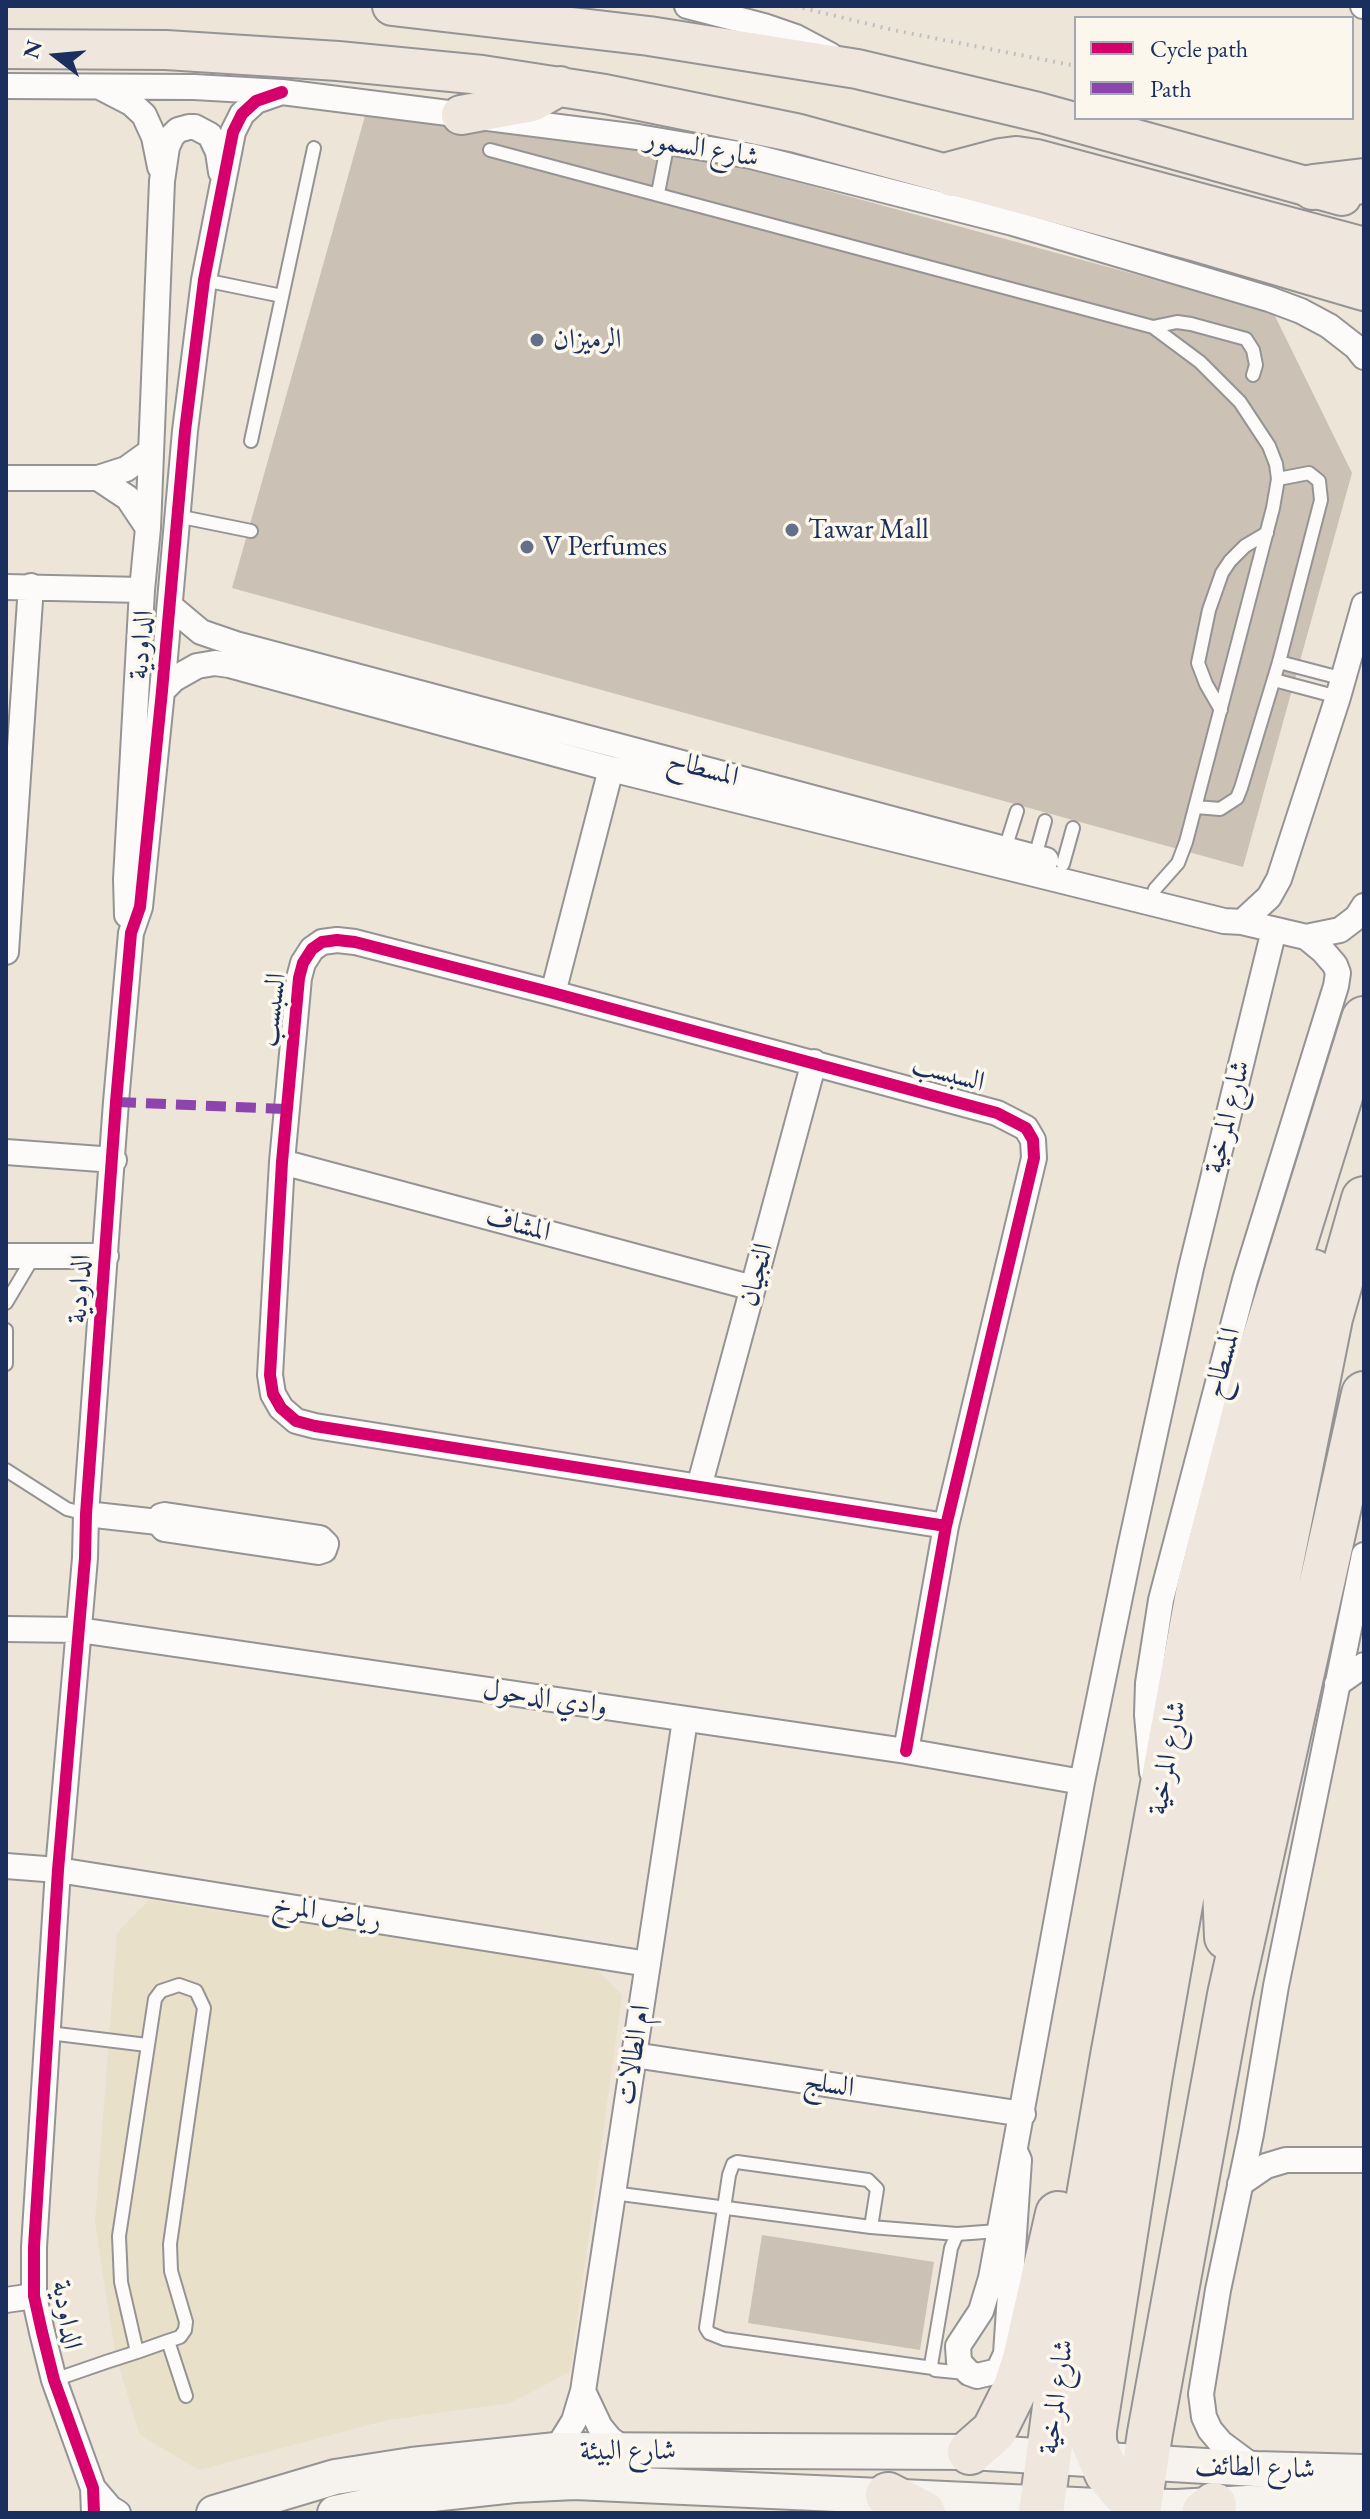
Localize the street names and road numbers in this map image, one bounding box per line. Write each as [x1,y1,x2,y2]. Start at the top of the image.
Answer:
street label: شارع السمور [643,122,761,176]
street label: الداودية [122,609,162,681]
street label: المسطاح [664,743,742,795]
street label: السبسب [252,971,294,1049]
street label: السبسب [908,1048,988,1100]
street label: شارع المرخية [1198,1057,1258,1177]
street label: المشاف [482,1200,554,1250]
street label: النجيان [732,1240,782,1310]
street label: الداودية [61,1253,99,1325]
street label: المسطاح [1197,1324,1249,1402]
street label: وادي الدحول [481,1674,609,1724]
street label: شارع المرخية [1141,1698,1195,1818]
street label: رياض المرخ [270,1888,384,1938]
street label: ام الطالات [610,2002,658,2108]
street label: السلج [802,2064,856,2106]
street label: الداودية [43,2278,89,2352]
street label: شارع المرخية [1032,2337,1082,2457]
street label: شارع البيئة [580,2434,676,2468]
street label: شارع الطائف [1194,2449,1316,2487]

